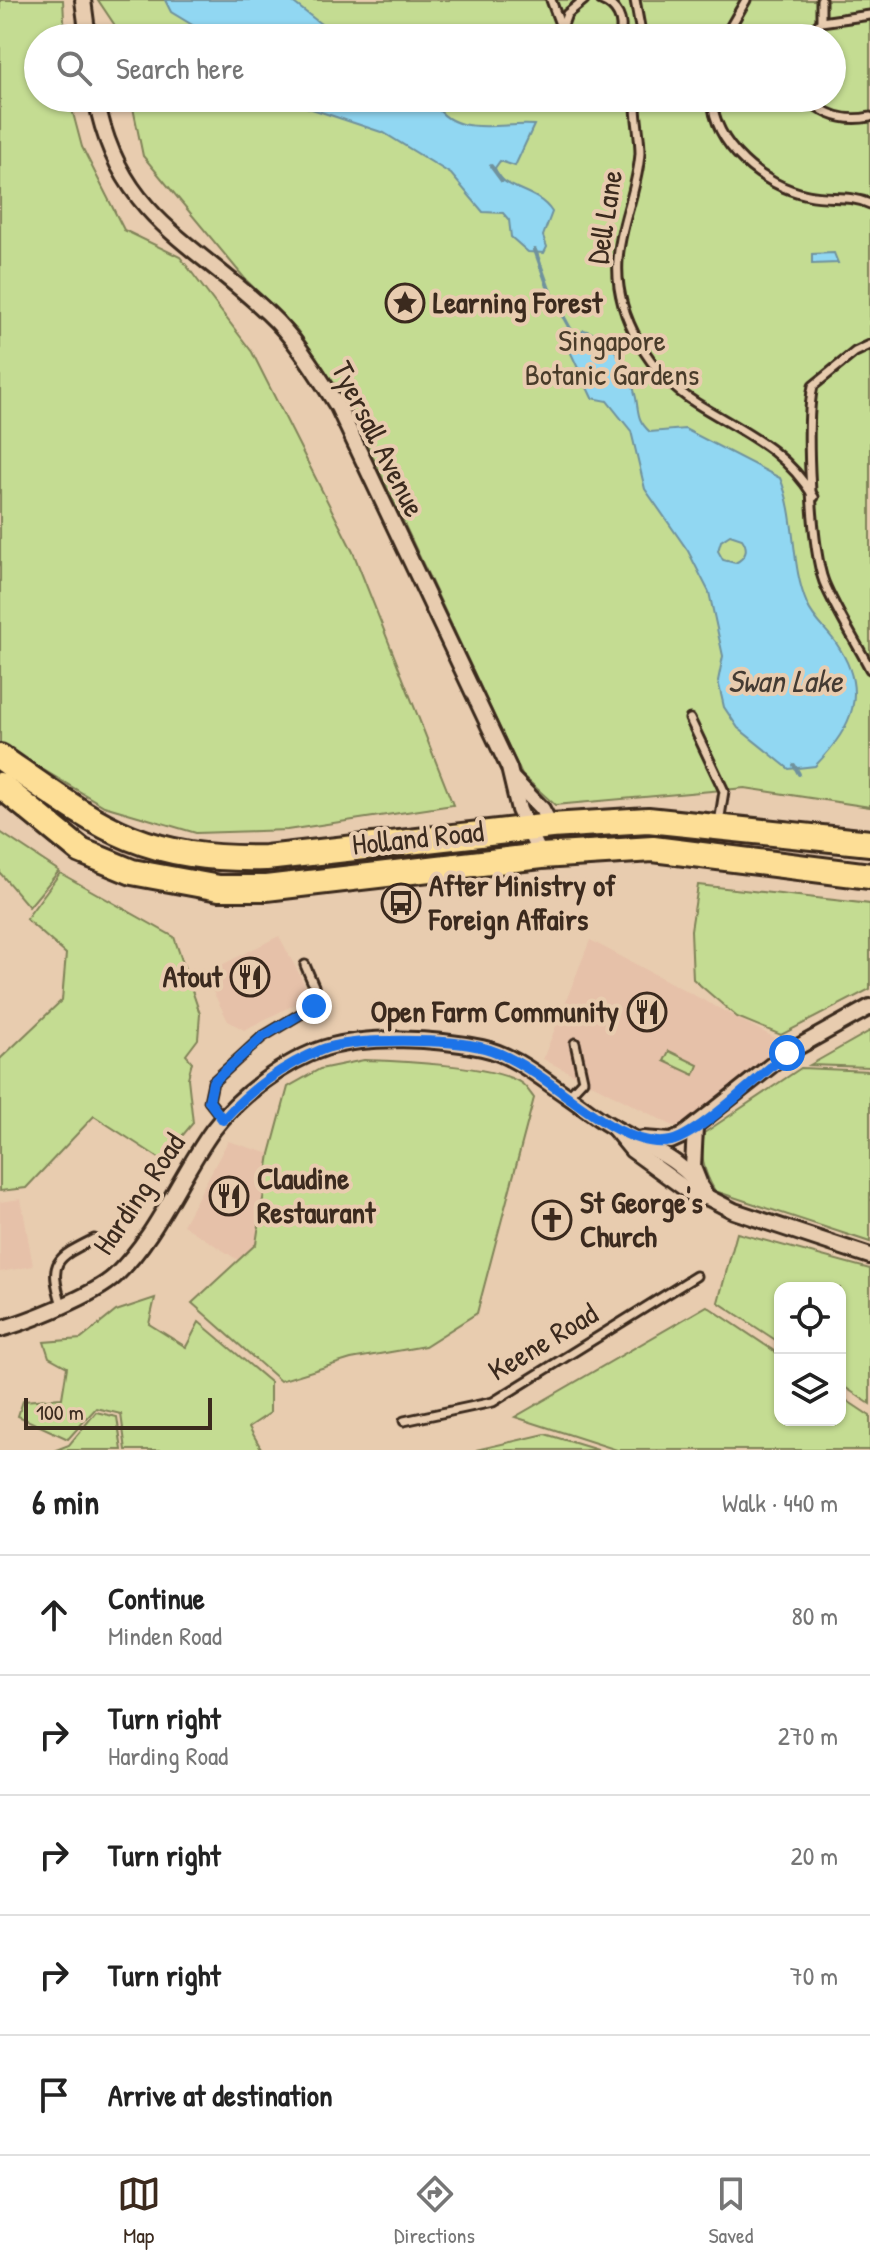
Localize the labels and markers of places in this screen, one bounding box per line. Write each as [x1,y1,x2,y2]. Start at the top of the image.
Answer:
place icon: Learning Forest [384,282,426,324]
place label: Learning Forest [433,282,604,323]
place label: After Ministry of Foreign Affairs [428,865,617,940]
bus stop icon: After Ministry of Foreign Affairs [380,882,422,924]
place label: Atout [163,956,224,996]
restaurant icon: Atout [229,956,271,998]
place label: Open Farm Community [371,991,619,1032]
restaurant icon: Open Farm Community [626,991,668,1033]
place label: Claudine Restaurant [257,1158,377,1232]
restaurant icon: Claudine Restaurant [208,1175,250,1217]
place label: St George's Church [580,1182,703,1256]
church icon: St George's Church [531,1199,573,1241]

